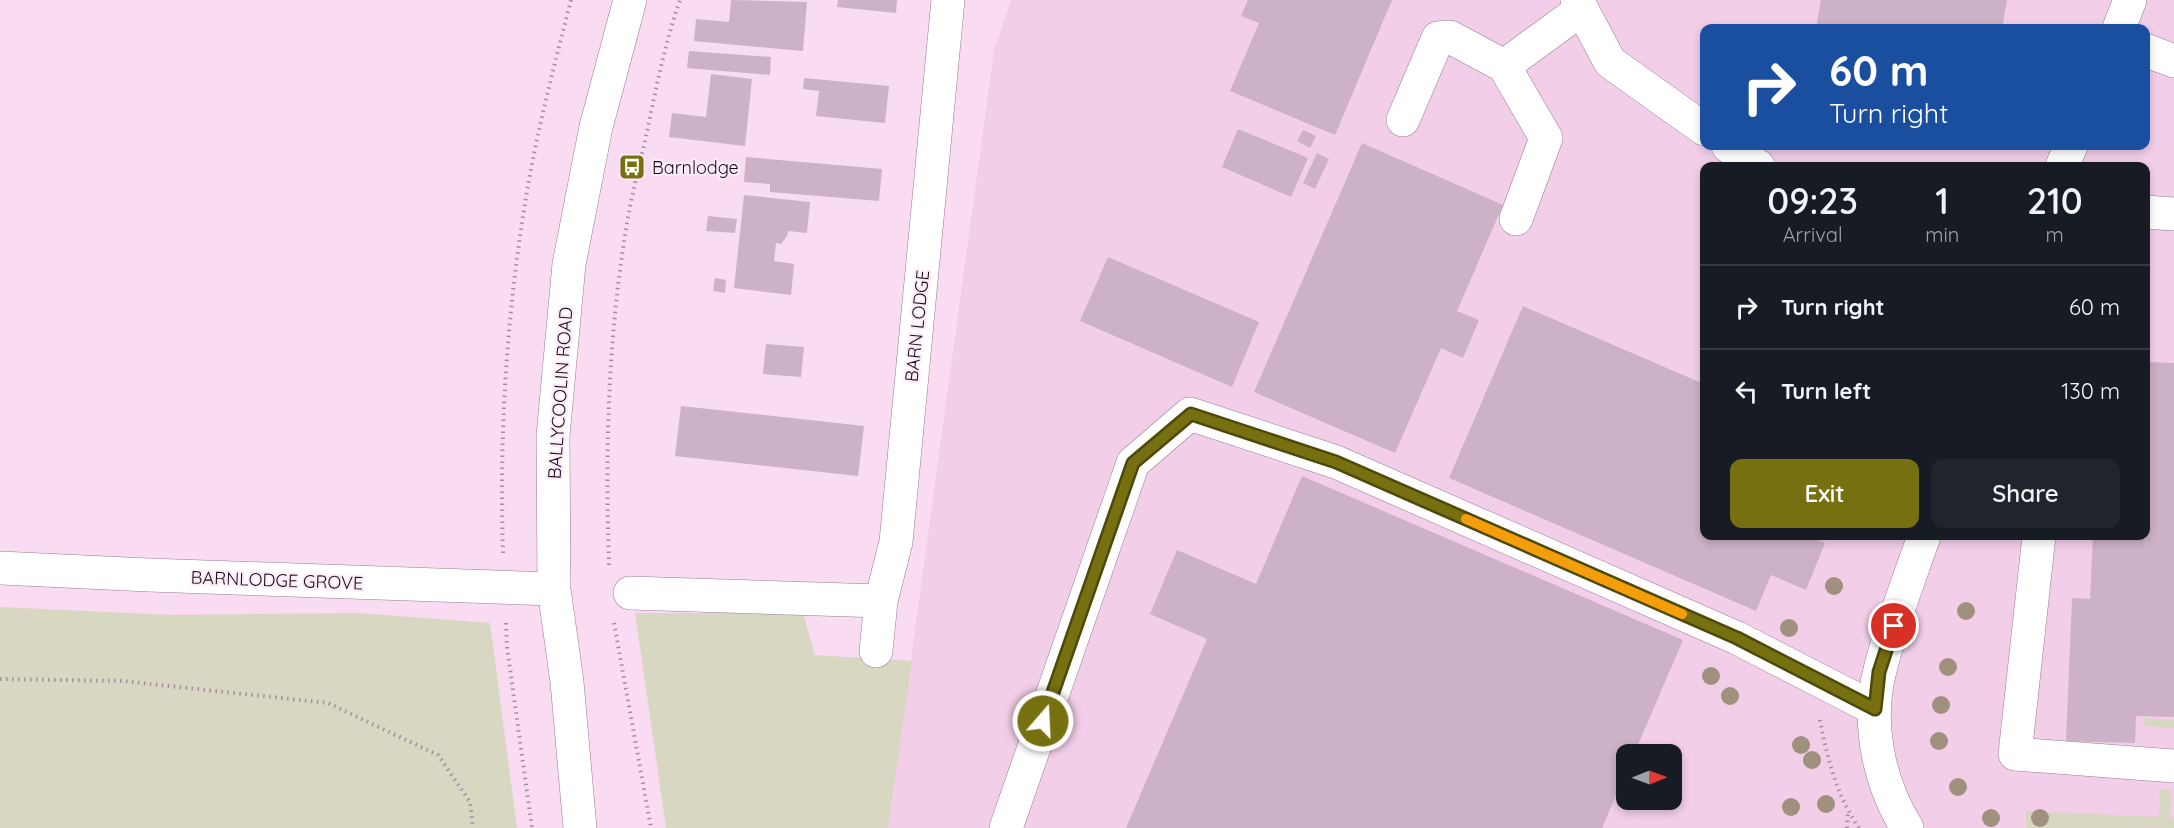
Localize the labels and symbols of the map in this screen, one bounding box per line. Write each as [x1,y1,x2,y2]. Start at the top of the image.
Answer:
bus stop icon: Barnlodge [617,152,647,182]
place label: Barnlodge [652,156,739,179]
street label: BARN LODGE [900,269,934,383]
street label: BALLYCOOLIN ROAD [543,306,577,480]
street label: BARNLODGE GROVE [190,565,364,595]
pin [1868,600,1919,651]
position arrow [1011,689,1075,753]
north arrow [1616,744,1682,810]

